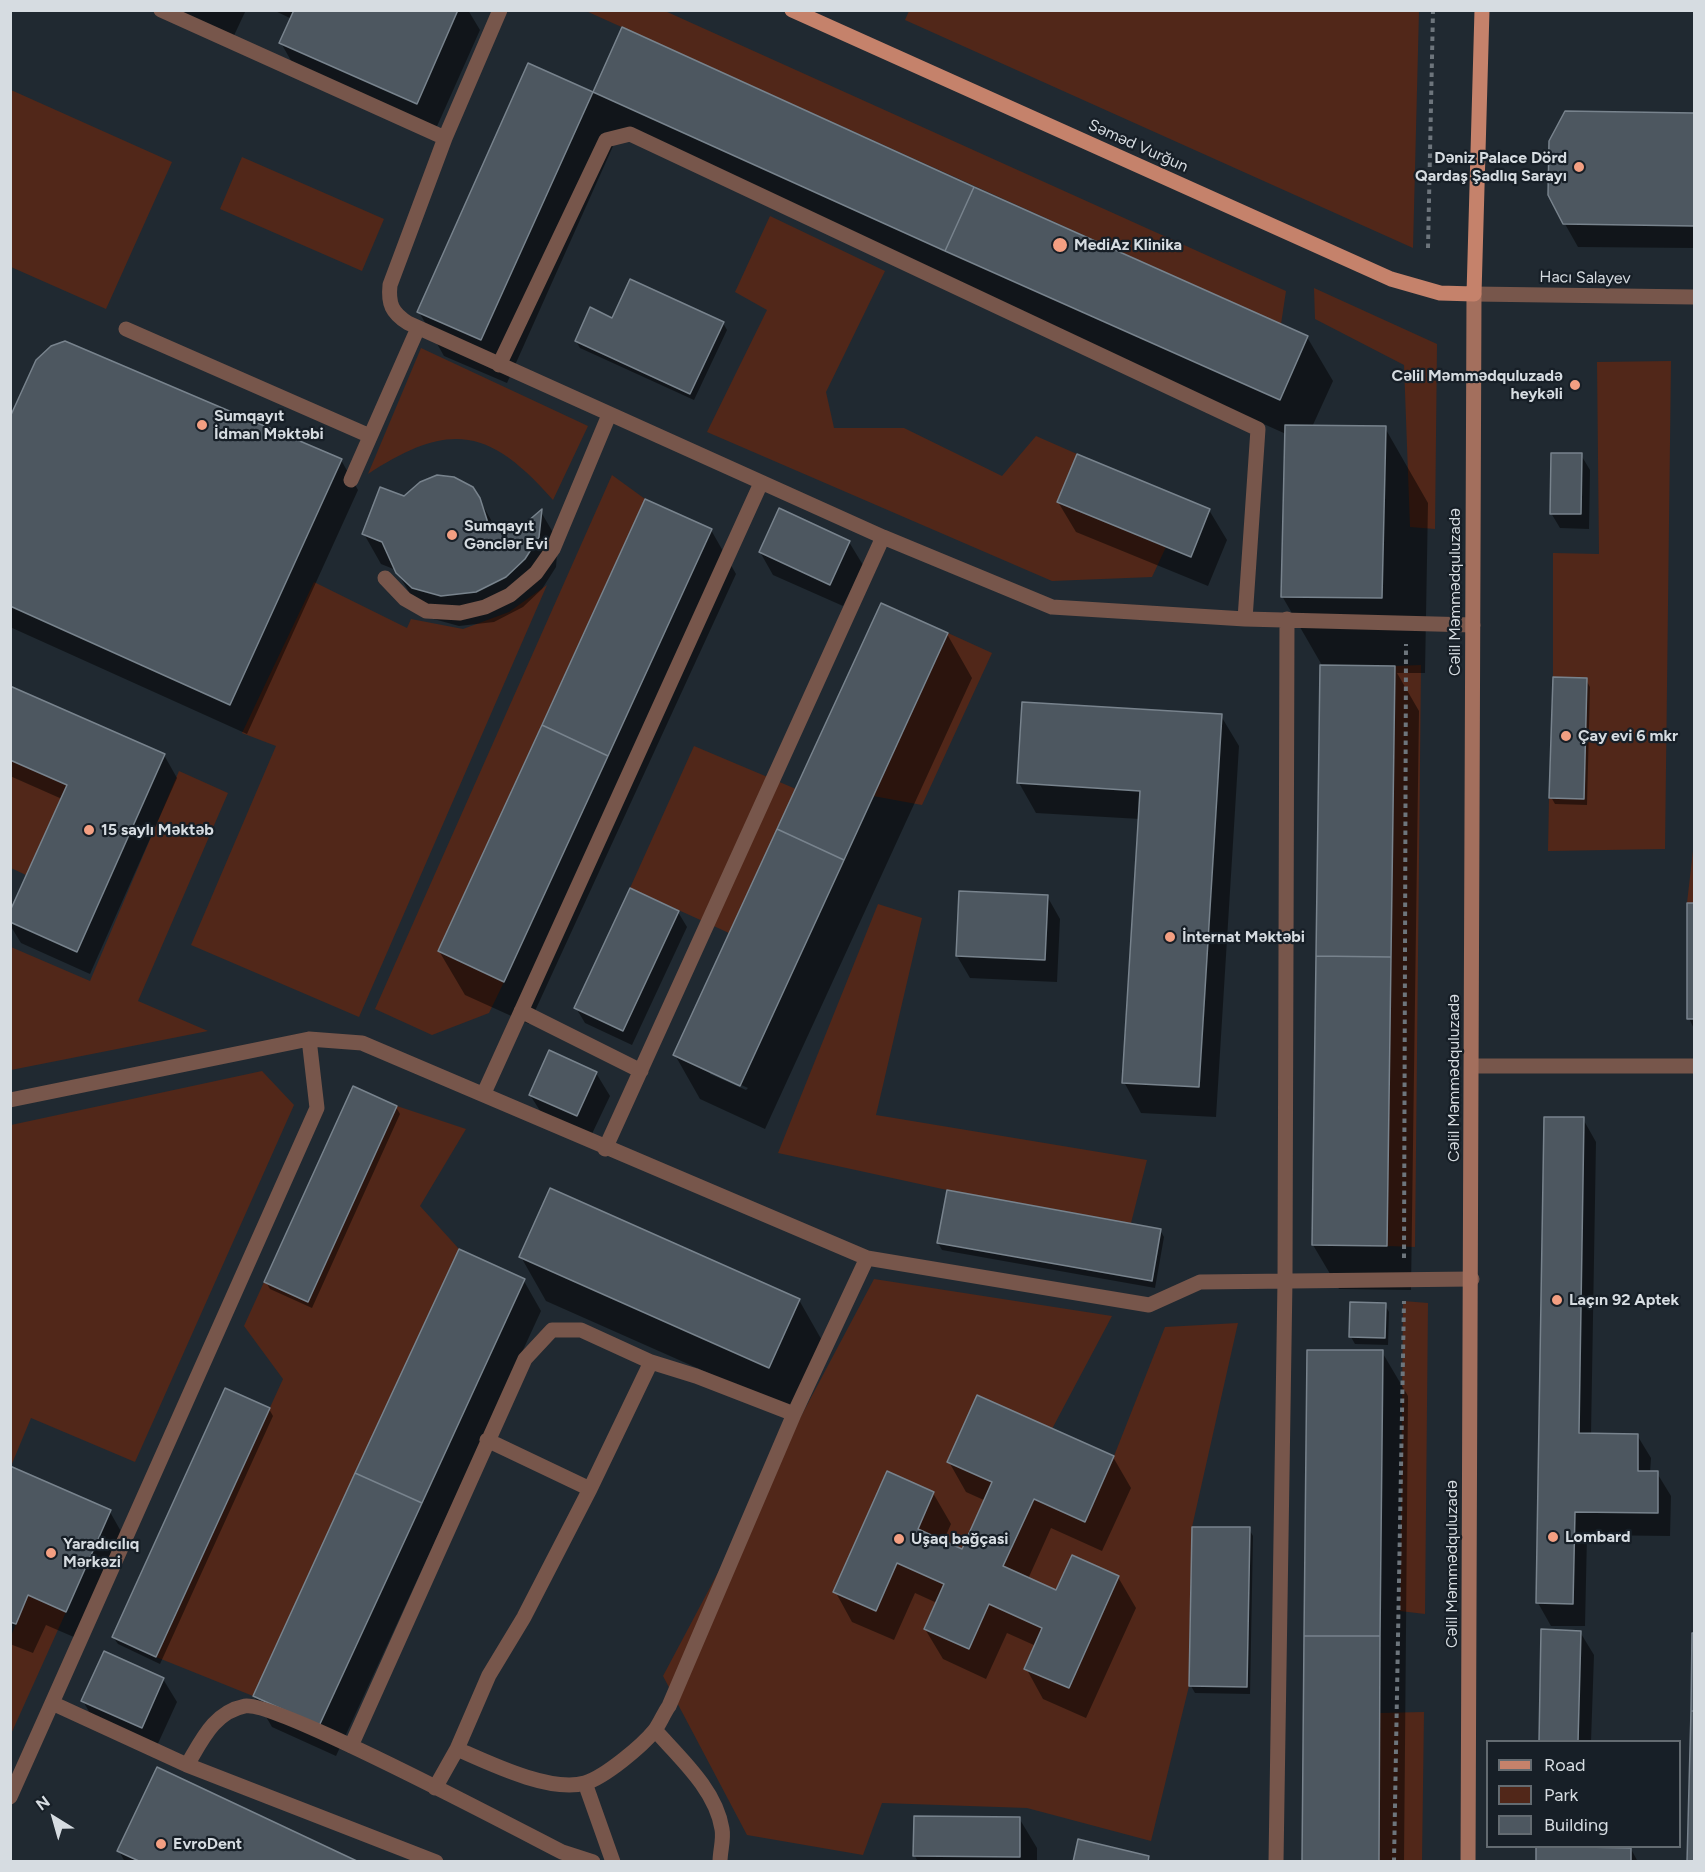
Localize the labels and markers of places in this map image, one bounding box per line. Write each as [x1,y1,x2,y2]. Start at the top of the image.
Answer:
place label: Dəniz Palace Dörd Qardaş Şadlıq Sarayı [1415,148,1567,186]
marker: Dəniz Palace Dörd Qardaş Şadlıq Sarayı [1572,160,1586,174]
place label: MediAz Klinika [1074,235,1182,255]
marker: MediAz Klinika [1051,236,1069,254]
place label: Cəlil Məmmədquluzadə heykəli [1392,366,1563,404]
marker: Cəlil Məmmədquluzadə heykəli [1568,378,1582,392]
place label: Sumqayıt İdman Məktəbi [214,406,324,444]
marker: Sumqayıt İdman Məktəbi [195,418,209,432]
place label: Sumqayıt Gənclər Evi [464,516,548,554]
marker: Sumqayıt Gənclər Evi [445,528,459,542]
place label: Çay evi 6 mkr [1578,726,1678,746]
marker: Çay evi 6 mkr [1559,729,1573,743]
place label: 15 saylı Məktəb [101,820,214,840]
marker: 15 saylı Məktəb [82,823,96,837]
place label: İnternat Məktəbi [1182,927,1305,947]
marker: İnternat Məktəbi [1163,930,1177,944]
place label: Laçın 92 Aptek [1569,1290,1679,1310]
marker: Laçın 92 Aptek [1550,1293,1564,1307]
place label: Lombard [1565,1527,1630,1547]
place label: Uşaq bağçasi [911,1529,1008,1549]
marker: Lombard [1546,1530,1560,1544]
marker: Uşaq bağçasi [892,1532,906,1546]
place label: Yaradıcılıq Mərkəzi [63,1534,139,1572]
marker: Yaradıcılıq Mərkəzi [44,1546,58,1560]
place label: EvroDent [173,1834,242,1854]
marker: EvroDent [154,1837,168,1851]

